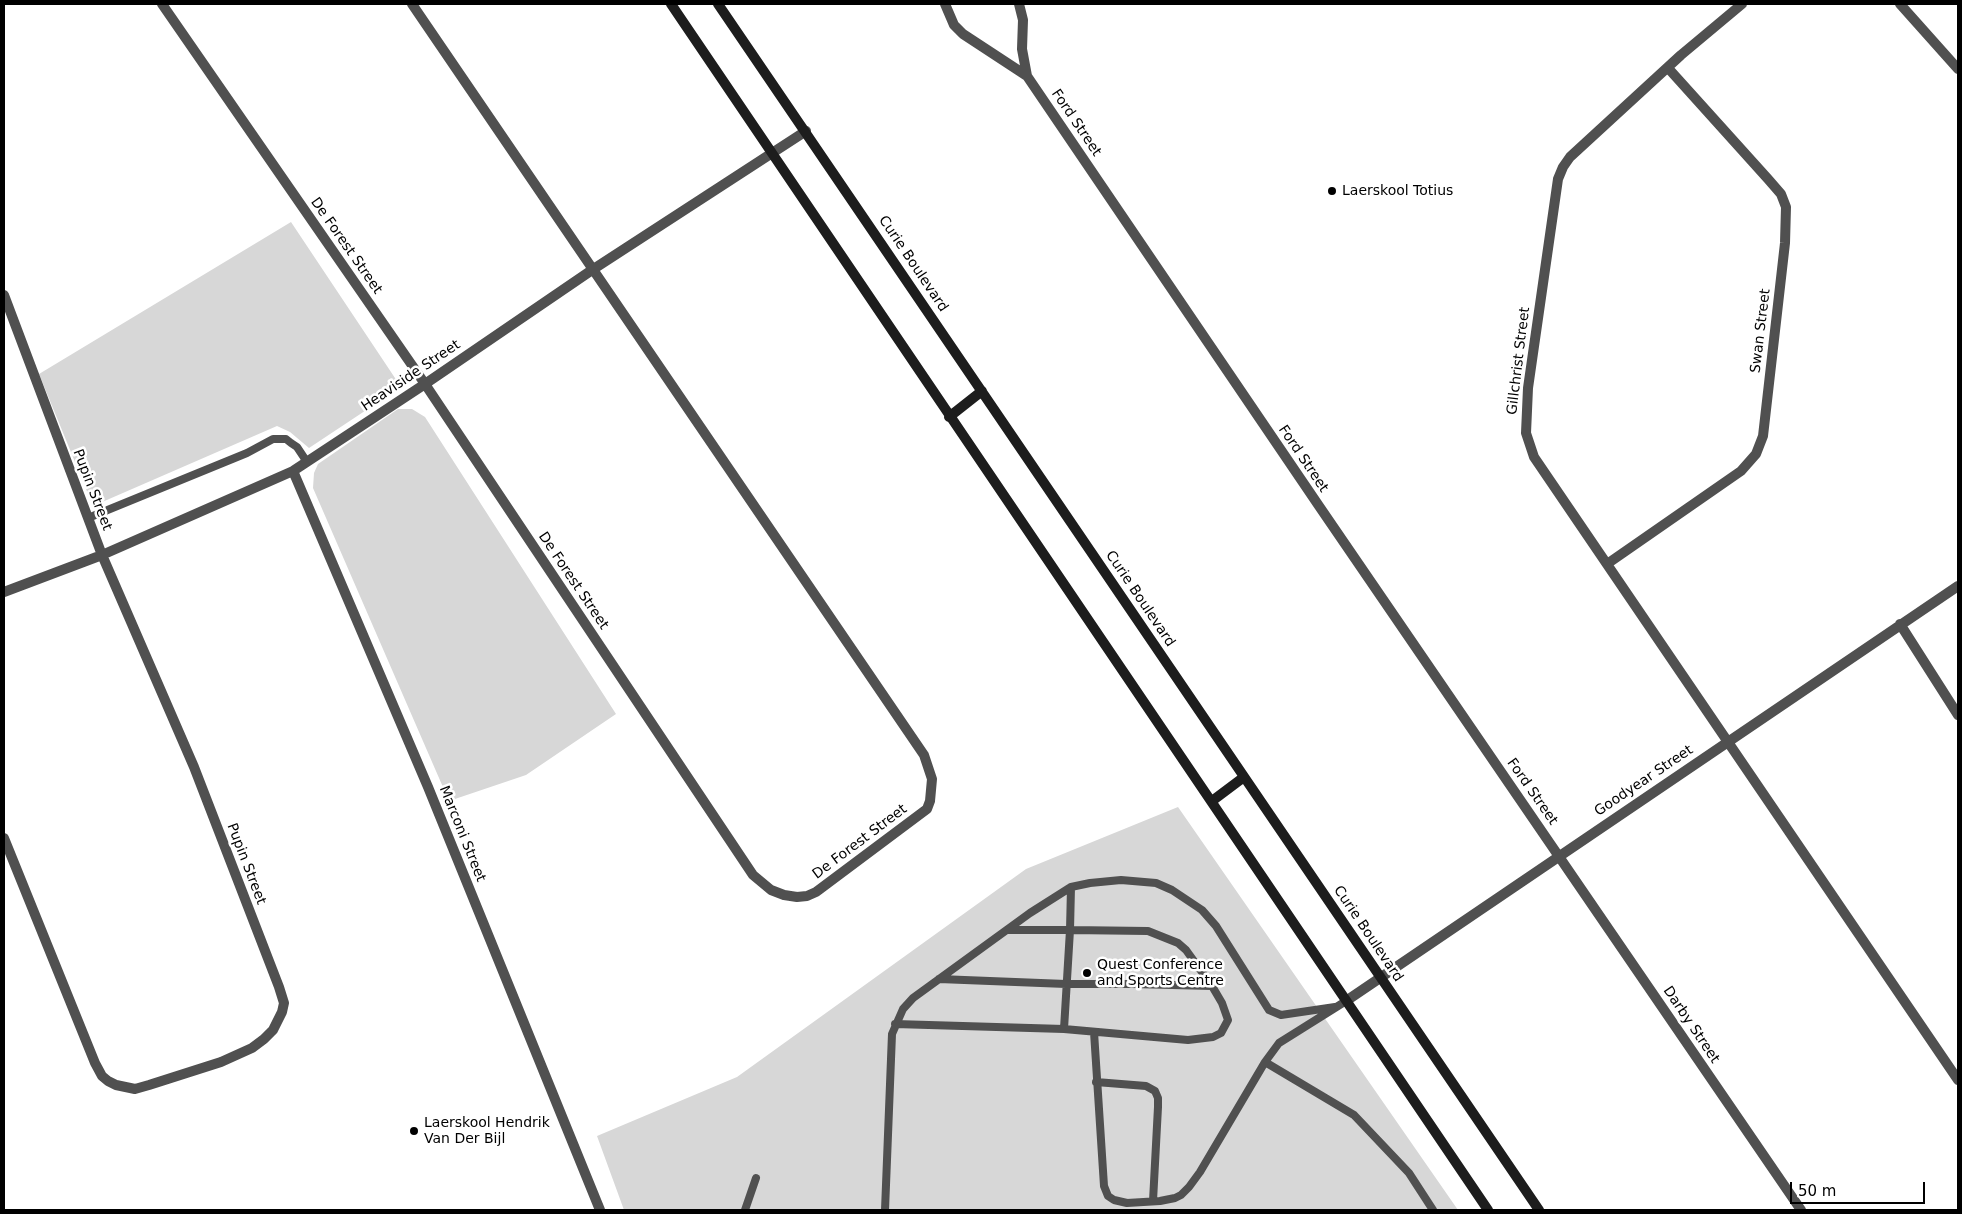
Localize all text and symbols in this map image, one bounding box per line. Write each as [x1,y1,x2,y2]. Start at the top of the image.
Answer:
street label: Ford Street [1047,86,1105,160]
place label: Laerskool Totius [1342,183,1453,199]
marker: Laerskool Totius [1326,185,1338,197]
street label: De Forest Street [306,195,386,297]
street label: Curie Boulevard [875,213,951,315]
street label: Swan Street [1747,288,1775,374]
street label: Gillchrist Street [1504,306,1534,416]
street label: Heaviside Street [358,337,464,415]
street label: Ford Street [1274,422,1332,496]
street label: Pupin Street [69,447,115,533]
street label: De Forest Street [534,529,612,633]
street label: Curie Boulevard [1102,548,1178,650]
street label: Goodyear Street [1592,742,1696,820]
street label: Ford Street [1503,755,1561,829]
street label: Marconi Street [435,784,489,884]
street label: De Forest Street [810,801,910,883]
street label: Pupin Street [223,821,269,907]
street label: Curie Boulevard [1330,883,1406,985]
place label: Quest Conference and Sports Centre [1097,957,1224,990]
marker: Quest Conference and Sports Centre [1081,967,1093,979]
street label: Darby Street [1659,983,1723,1067]
place label: Laerskool Hendrik Van Der Bijl [424,1115,550,1148]
marker: Laerskool Hendrik Van Der Bijl [408,1125,420,1137]
scale bar [1792,1172,1927,1204]
text: 50 m [1798,1182,1836,1200]

